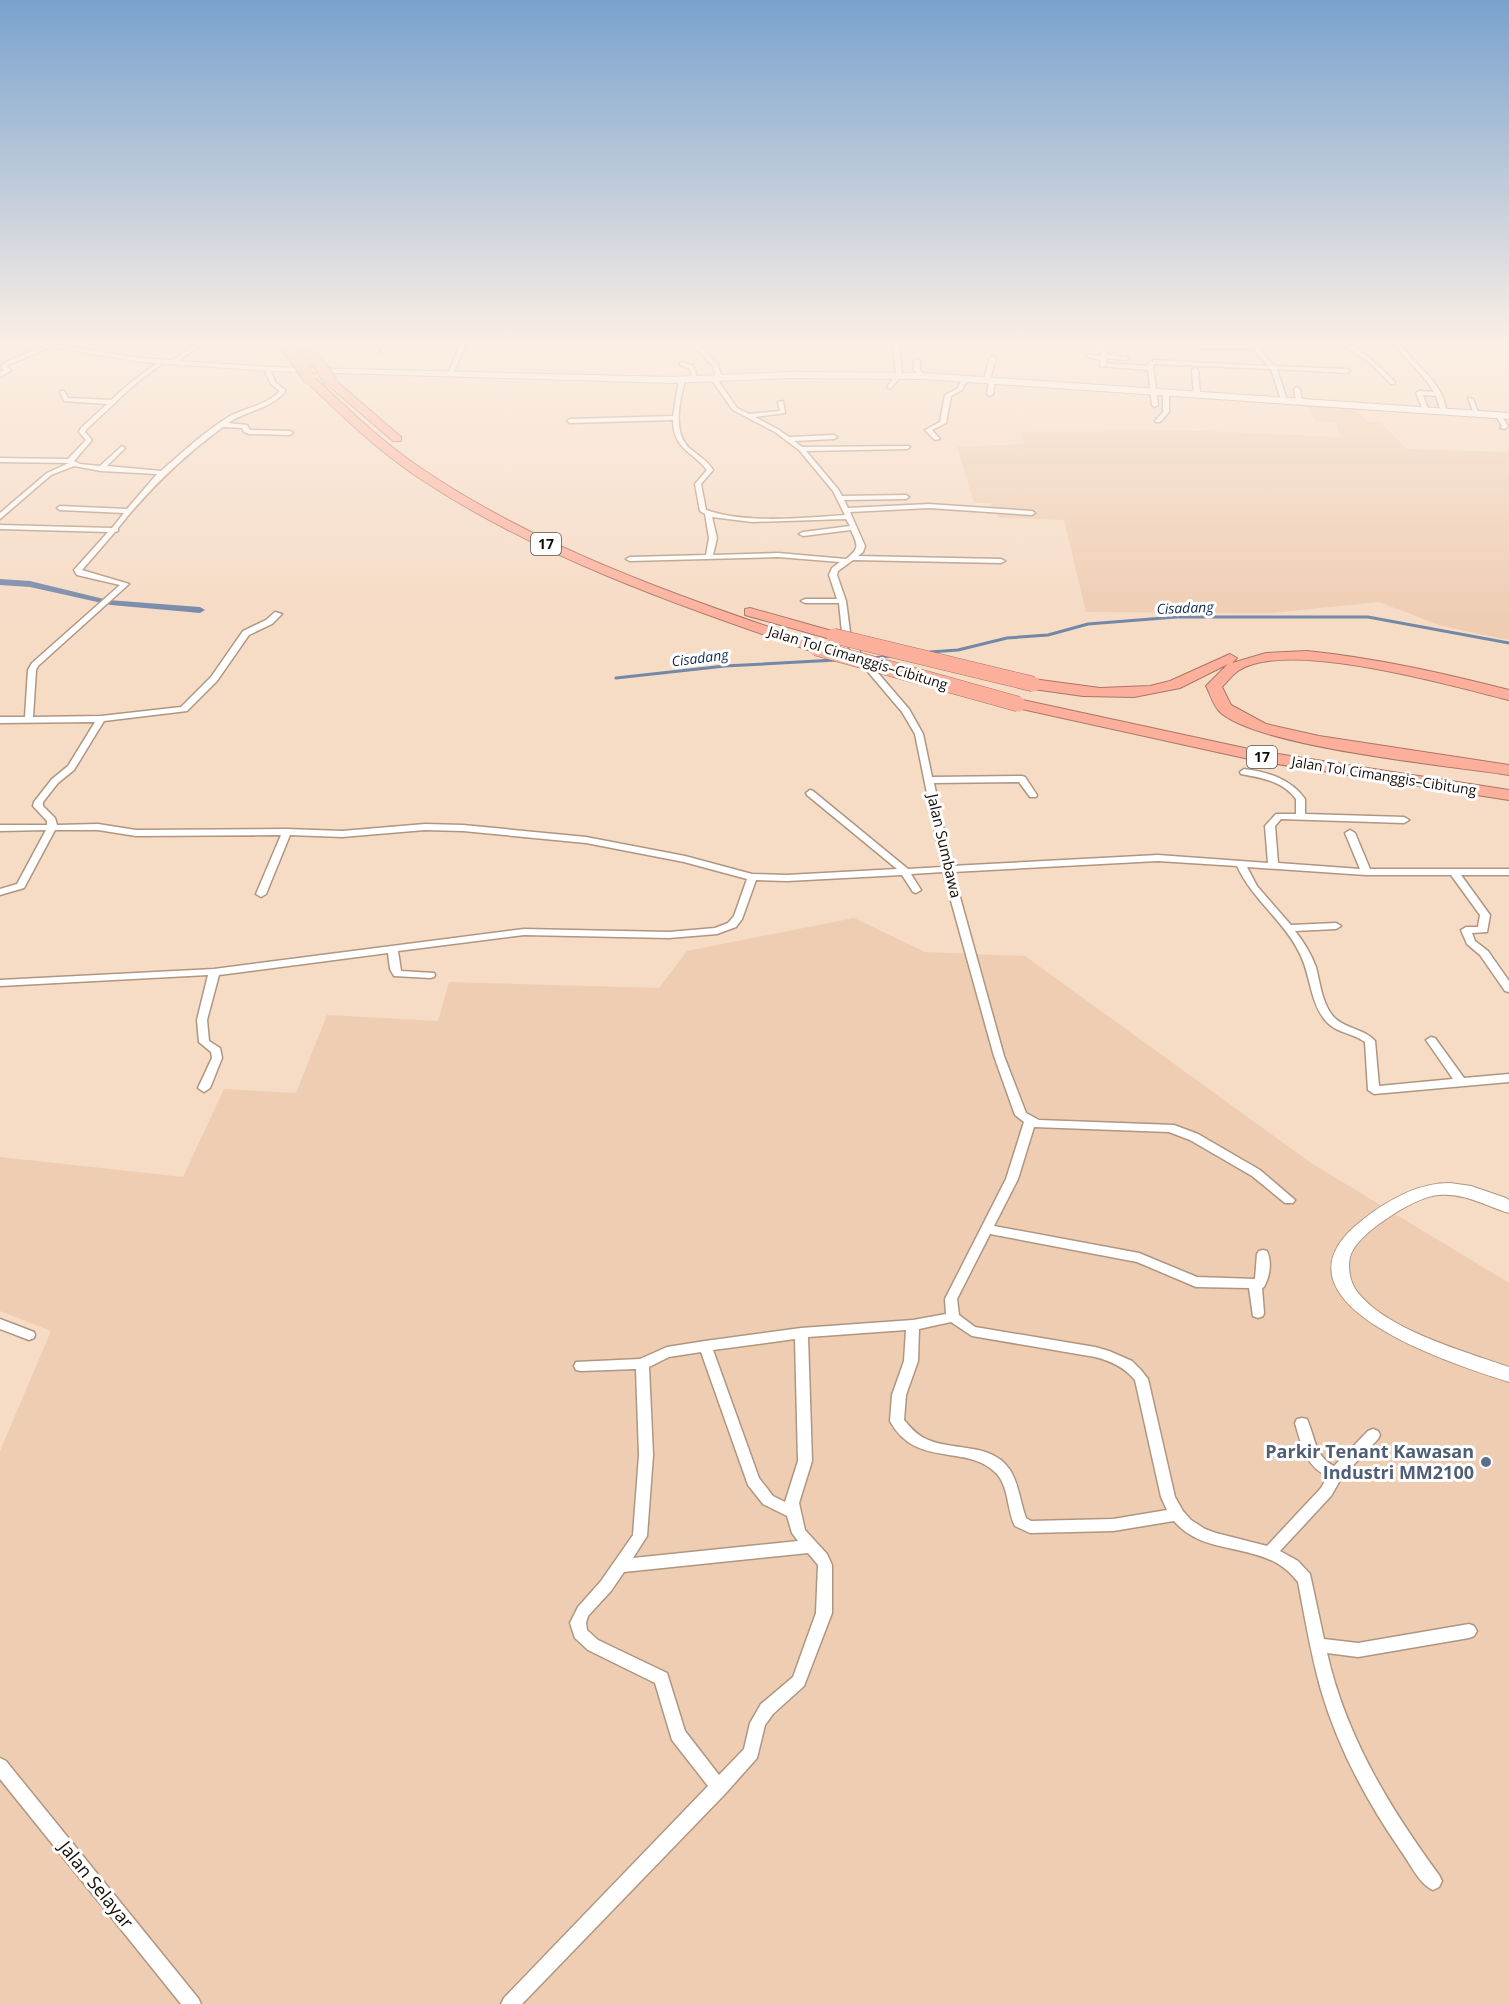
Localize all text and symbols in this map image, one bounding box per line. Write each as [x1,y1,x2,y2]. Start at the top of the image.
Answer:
road number: 17 [531,533,561,555]
water label: Cisadang [1156,597,1215,618]
street label: Jalan Tol Cimanggis–Cibitung [764,621,951,694]
water label: Cisadang [670,645,730,670]
road number: 17 [1247,746,1277,768]
street label: Jalan Tol Cimanggis–Cibitung [1288,751,1478,800]
street label: Jalan Sumbawa [923,790,967,900]
place label: Parkir Tenant Kawasan Industri MM2100 [1265,1439,1474,1484]
marker: Parkir Tenant Kawasan Industri MM2100 [1479,1455,1493,1469]
street label: Jalan Selayar [53,1834,140,1934]

